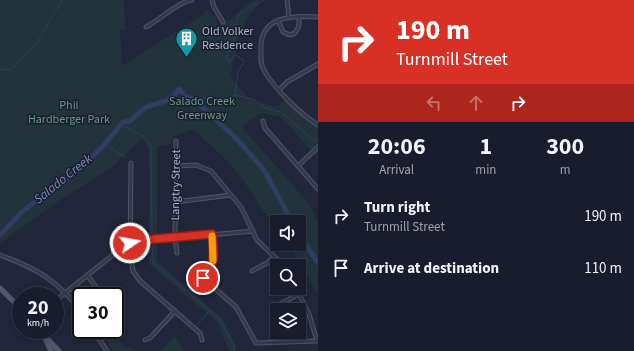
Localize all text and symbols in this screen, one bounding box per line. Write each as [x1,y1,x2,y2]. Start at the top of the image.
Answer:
text: 190 m [396,10,470,50]
icon: right [330,16,382,68]
place label: Old Volker Residence [202,23,254,54]
building icon: Old Volker Residence [174,25,200,58]
text: Turnmill Street [396,47,508,72]
icon: left [423,92,445,114]
icon: ahead [465,92,487,114]
icon: right [507,92,529,114]
park label: Salado Creek Greenway [169,93,235,124]
park label: Phil Hardberger Park [28,97,110,128]
text: 20:06 [368,129,426,164]
text: 1 [480,129,492,164]
text: 300 [546,129,584,164]
water label: Salado Creek [30,149,97,208]
street label: Langtry Street [167,149,185,221]
text: Arrival [379,161,414,179]
text: min [475,161,496,179]
text: m [560,161,571,179]
text: Turn right [364,197,430,218]
icon: right [330,205,352,227]
text: 190 m [584,206,622,227]
map controls [270,215,306,339]
button: sound [270,215,306,251]
text: Turnmill Street [364,218,445,236]
position arrow [109,222,151,264]
icon: arrive [330,257,352,279]
text: Arrive at destination [364,258,499,279]
text: 110 m [584,258,622,279]
button: search [270,259,306,295]
pin [186,261,220,295]
icon: arrive [192,267,214,289]
speed limit sign: 30 [72,287,124,339]
text: 20 [27,294,49,322]
button: layers [270,303,306,339]
text: km/h [27,316,49,330]

